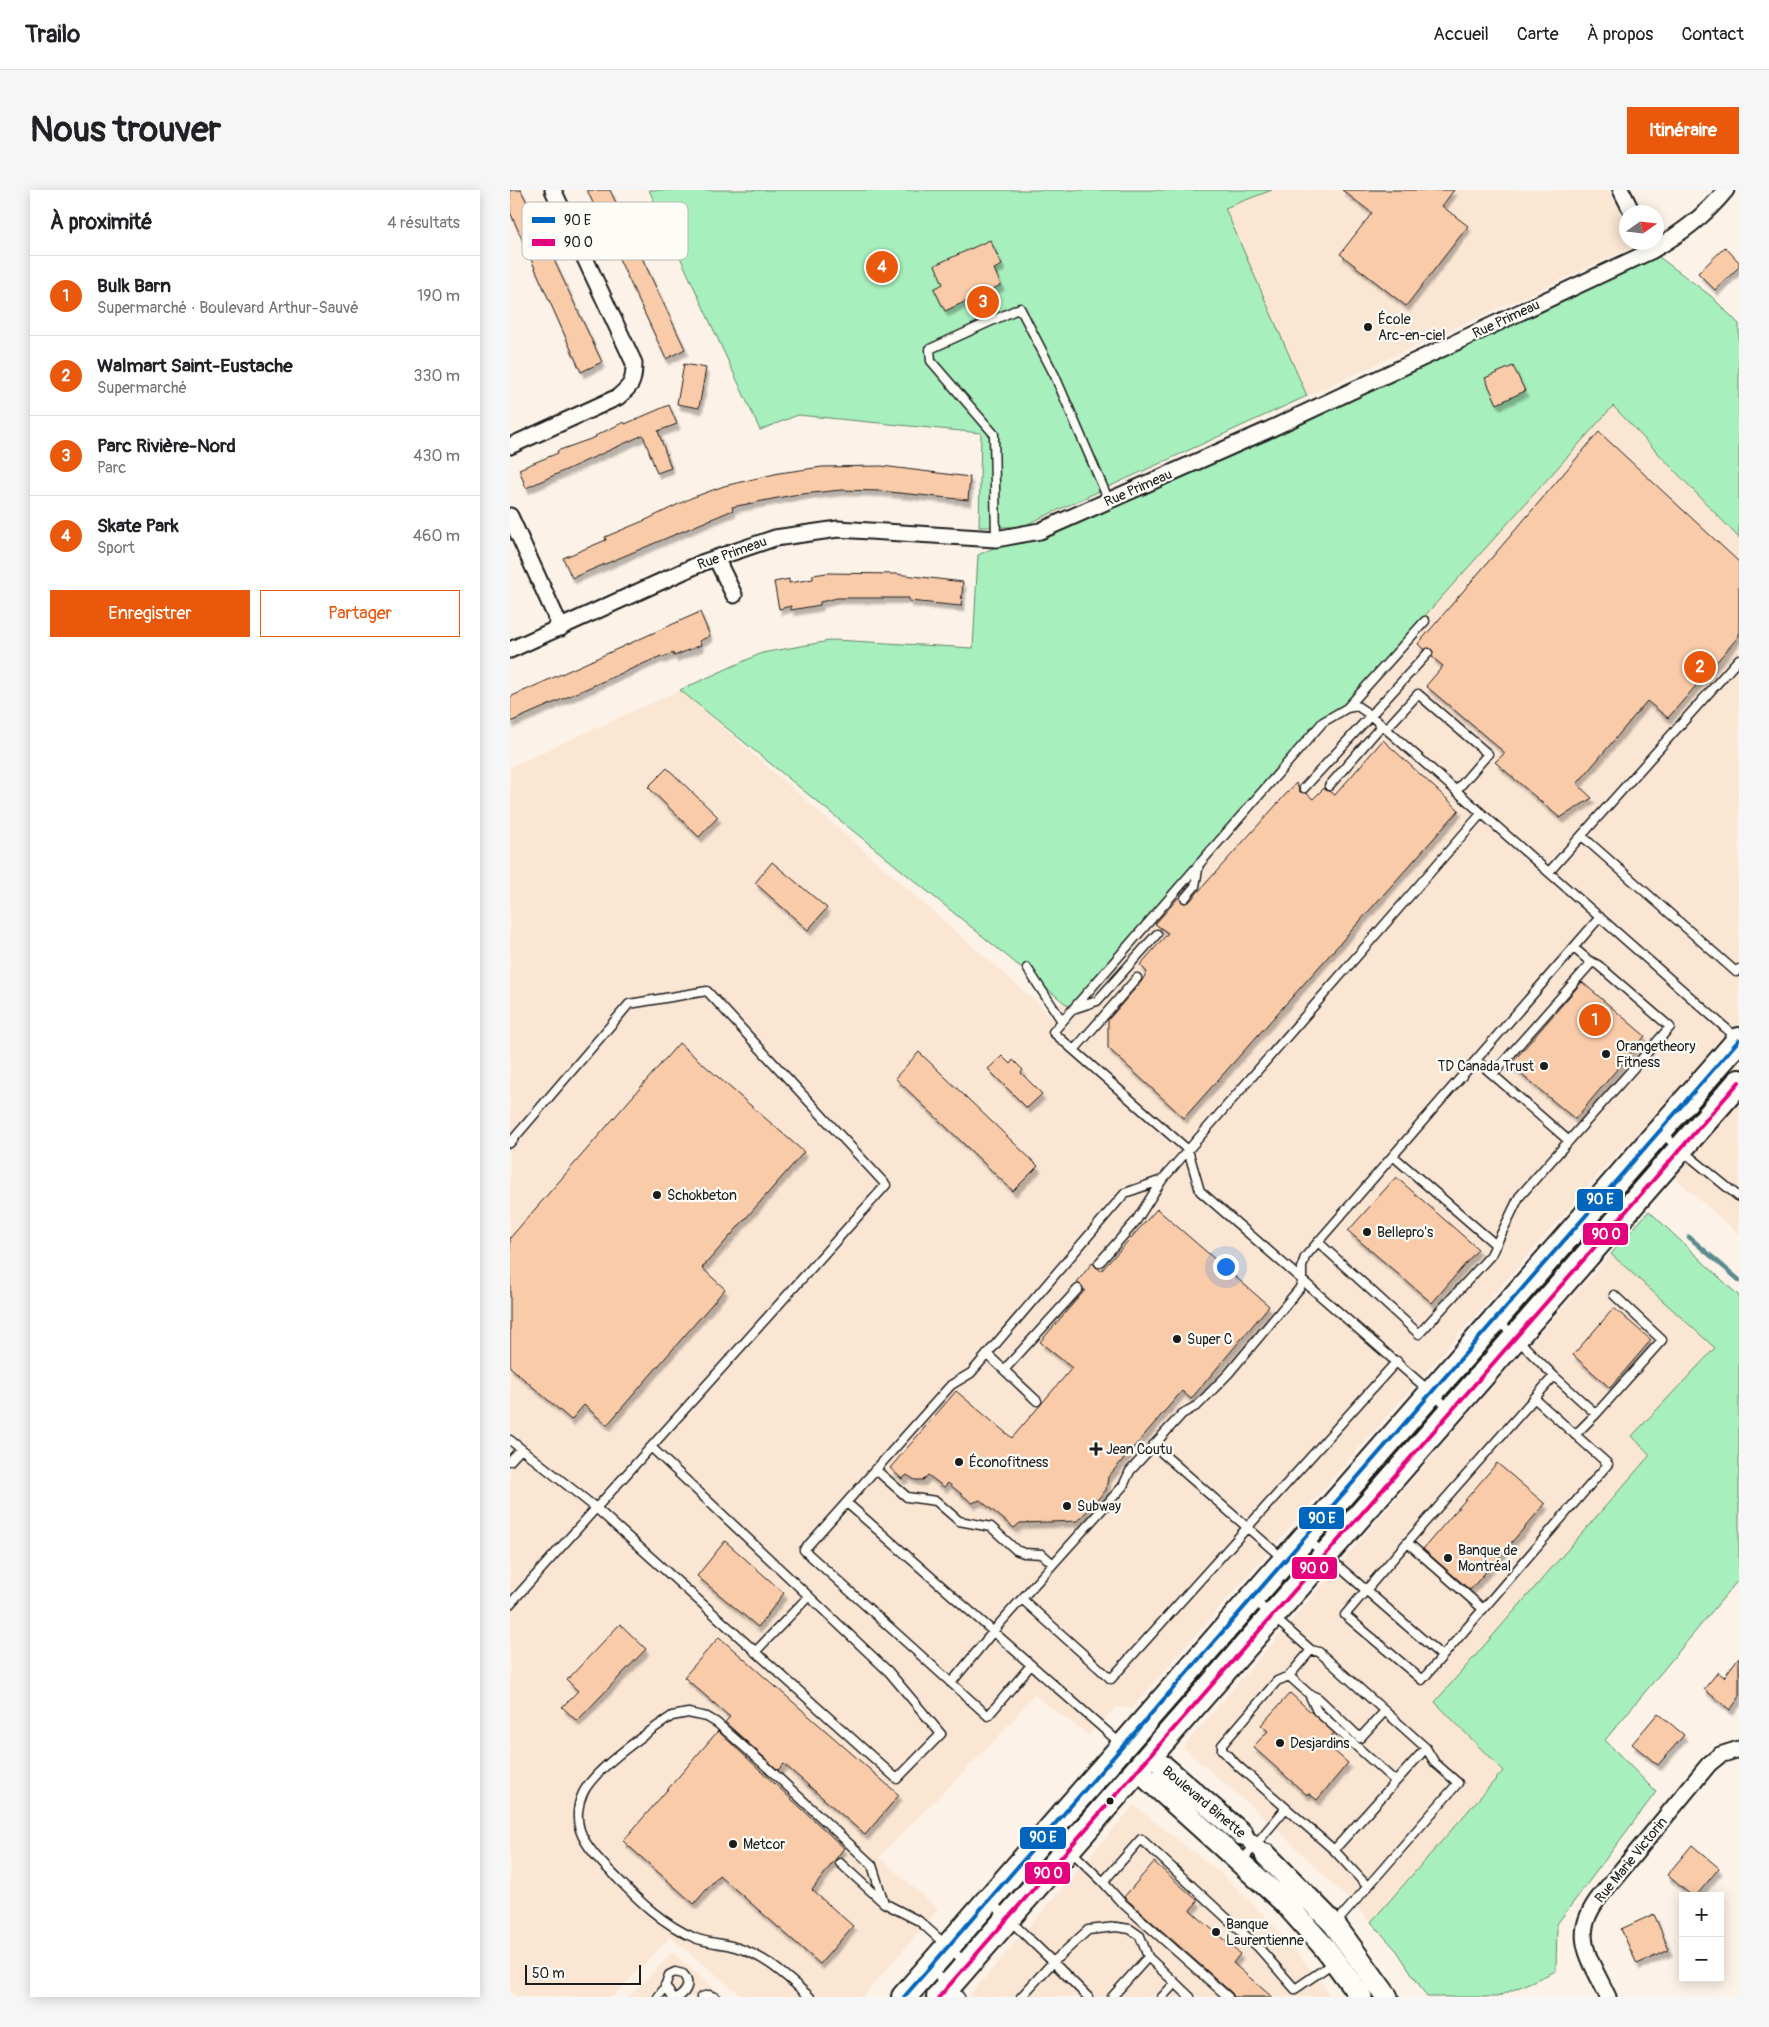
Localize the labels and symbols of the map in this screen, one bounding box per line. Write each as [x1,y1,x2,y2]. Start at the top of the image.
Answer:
legend [522,202,688,260]
north arrow [1619,205,1664,250]
text: 90 E [564,212,591,229]
text: 90 O [564,234,593,251]
pin: 4 [866,248,898,286]
pin: 3 [967,283,999,321]
street label: Rue Primeau [1470,296,1542,342]
place label: École Arc-en-ciel [1378,310,1446,344]
marker: École Arc-en-ciel [1362,321,1374,333]
street label: Rue Primeau [1102,466,1174,510]
street label: Rue Primeau [695,533,769,573]
pin: 2 [1684,648,1716,686]
pin: 1 [1579,1001,1611,1039]
place label: Orangetheory Fitness [1616,1038,1695,1071]
marker: Orangetheory Fitness [1600,1048,1612,1060]
place label: TD Canada Trust [1438,1058,1534,1075]
marker: TD Canada Trust [1538,1060,1550,1072]
place label: Schokbeton [667,1187,737,1204]
line badge: 90 E [1576,1188,1624,1212]
marker: Schokbeton [651,1189,663,1201]
text: 90 E [1586,1191,1614,1208]
line badge: 90 O [1582,1222,1629,1246]
place label: Bellepro's [1377,1224,1434,1241]
marker: Bellepro's [1361,1226,1373,1238]
text: 90 O [1592,1226,1620,1243]
your location [1213,1254,1239,1280]
place label: Super C [1187,1331,1233,1348]
marker: Super C [1171,1333,1183,1345]
place label: Jean Coutu [1106,1441,1173,1458]
marker: Jean Coutu [1090,1443,1102,1455]
place label: Éconofitness [969,1453,1049,1471]
marker: Éconofitness [953,1456,965,1468]
place label: Subway [1077,1498,1121,1515]
marker: Subway [1061,1500,1073,1512]
line badge: 90 E [1298,1506,1345,1530]
text: 90 E [1308,1510,1336,1527]
place label: Banque de Montréal [1458,1542,1517,1575]
marker: Banque de Montréal [1442,1552,1454,1564]
line badge: 90 O [1291,1556,1338,1580]
text: 90 O [1300,1560,1328,1577]
place label: Desjardins [1290,1735,1350,1752]
marker: Desjardins [1274,1737,1286,1749]
street label: Boulevard Binette [1159,1762,1249,1842]
unlabelled marker [1105,1796,1115,1806]
street label: Rue Marie Victorin [1591,1814,1671,1906]
line badge: 90 E [1019,1826,1067,1850]
text: 90 E [1029,1829,1057,1846]
place label: Metcor [743,1836,785,1853]
marker: Metcor [727,1838,739,1850]
line badge: 90 O [1024,1861,1071,1885]
text: 90 O [1034,1865,1062,1882]
place label: Banque Laurentienne [1226,1916,1304,1949]
marker: Banque Laurentienne [1210,1926,1222,1938]
scale bar [525,1962,641,1985]

